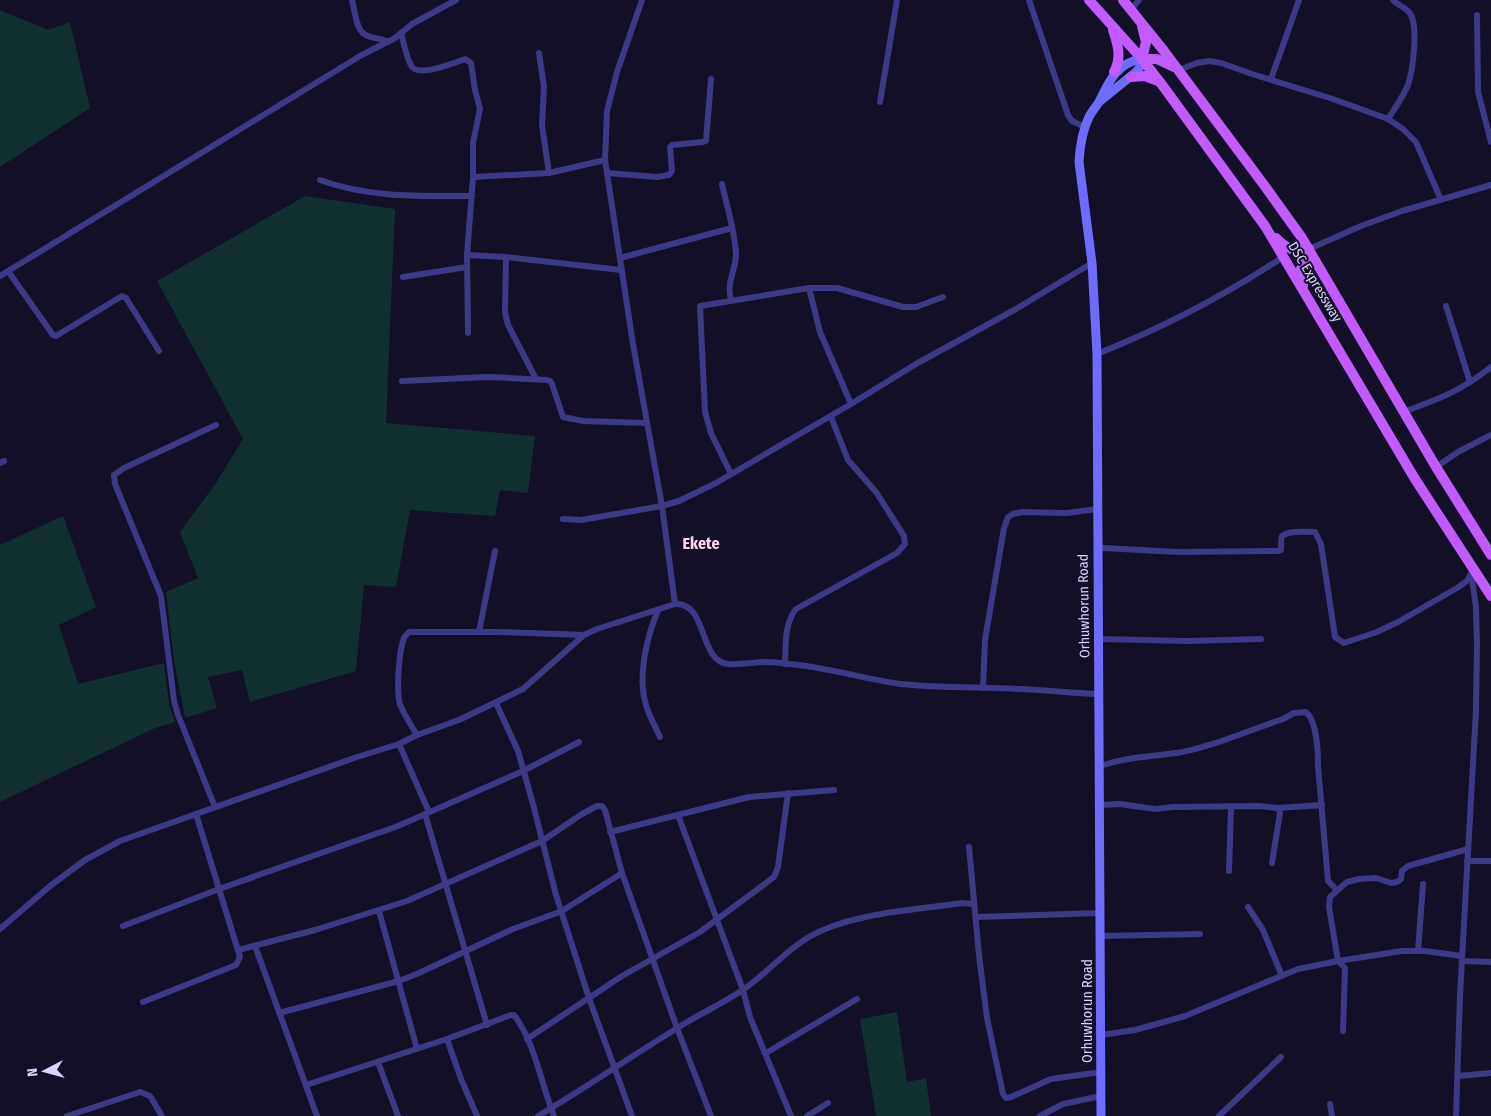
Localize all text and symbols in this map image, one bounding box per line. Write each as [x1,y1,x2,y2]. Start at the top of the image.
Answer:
street label: DSC Expressway [1284,239,1346,326]
district label: Ekete [682,534,720,553]
street label: Orhuwhorun Road [1075,554,1093,658]
street label: Orhuwhorun Road [1079,959,1096,1063]
north arrow [20,1046,70,1096]
text: N [24,1067,41,1077]

